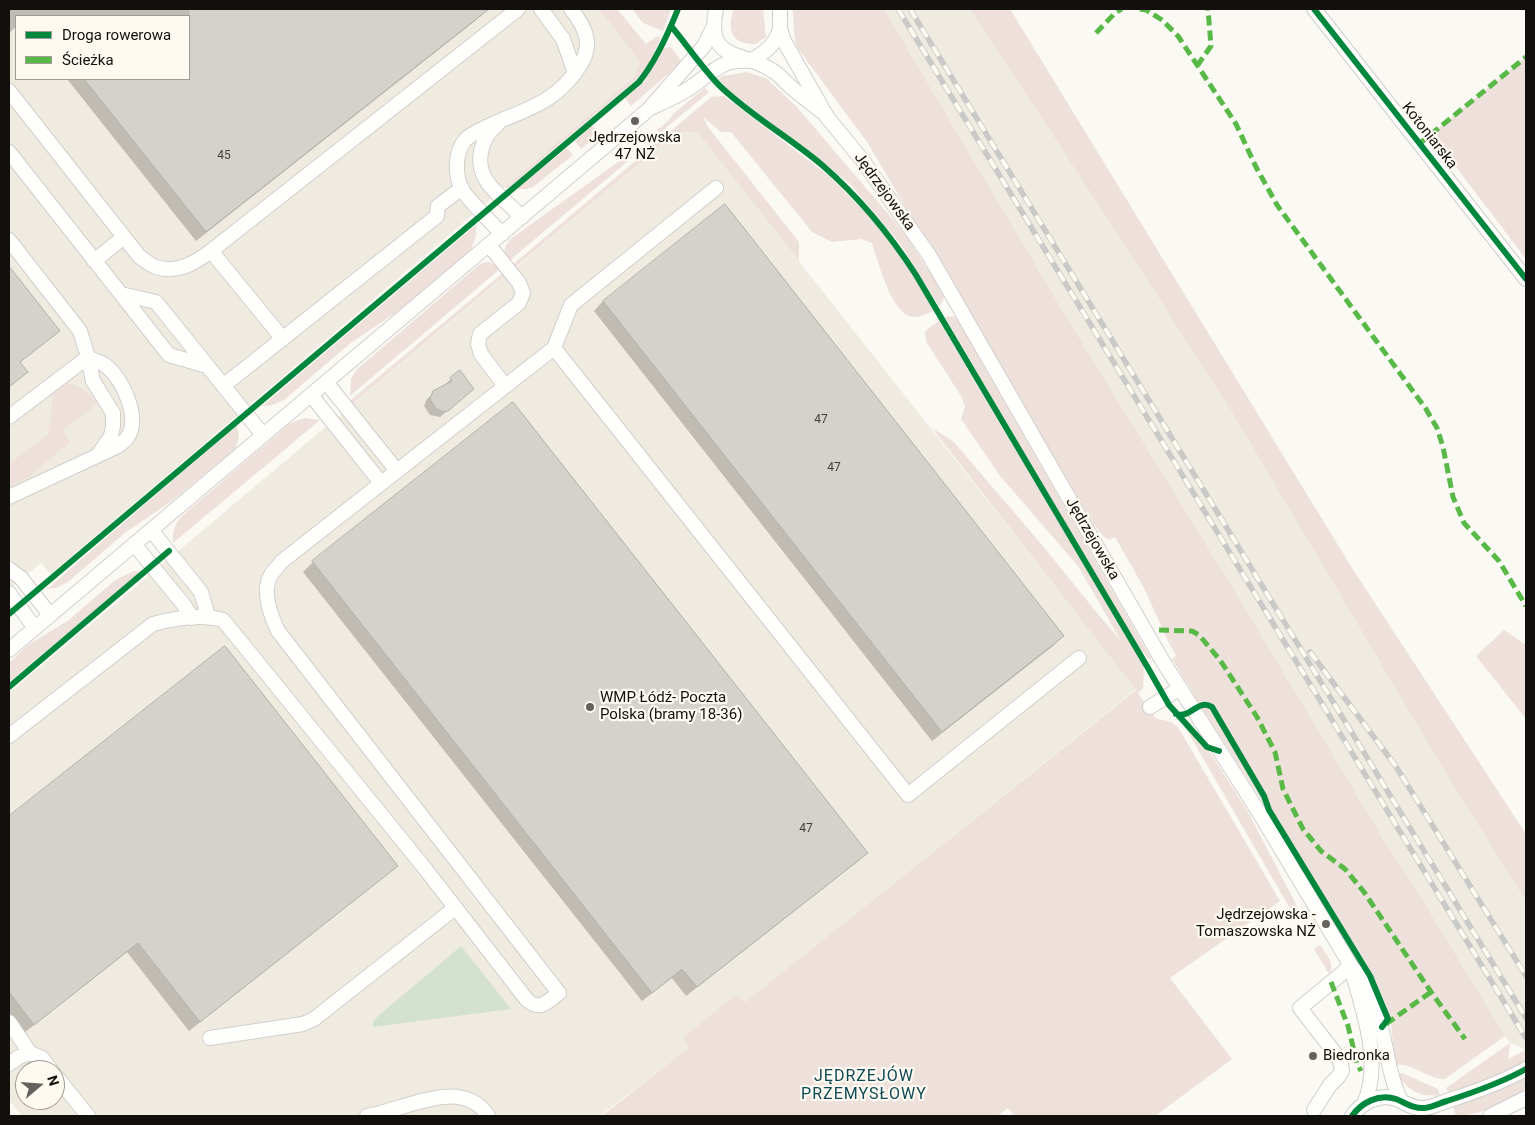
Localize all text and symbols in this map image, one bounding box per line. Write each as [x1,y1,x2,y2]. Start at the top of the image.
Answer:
legend [15,15,190,80]
text: Droga rowerowa [62,26,171,44]
text: Ścieżka [62,51,114,69]
street label: Kotoniarska [1397,99,1461,173]
marker: Jędrzejowska 47 NŻ [629,115,641,127]
place label: Jędrzejowska 47 NŻ [589,129,681,164]
house number: 45 [217,149,231,163]
street label: Jędrzejowska [850,150,918,234]
house number: 47 [814,413,828,427]
house number: 47 [827,461,841,475]
street label: Jędrzejowska [1061,495,1123,583]
place label: WMP Łódź- Poczta Polska (bramy 18-36) [600,689,742,724]
marker: WMP Łódź- Poczta Polska (bramy 18-36) [584,701,596,713]
house number: 47 [799,822,813,836]
place label: Jędrzejowska - Tomaszowska NŻ [1196,906,1316,941]
marker: Jędrzejowska - Tomaszowska NŻ [1320,918,1332,930]
place label: Biedronka [1323,1047,1390,1065]
marker: Biedronka [1307,1050,1319,1062]
north arrow [15,1060,65,1110]
district label: JĘDRZEJÓW PRZEMYSŁOWY [800,1067,928,1105]
text: N [44,1073,62,1088]

